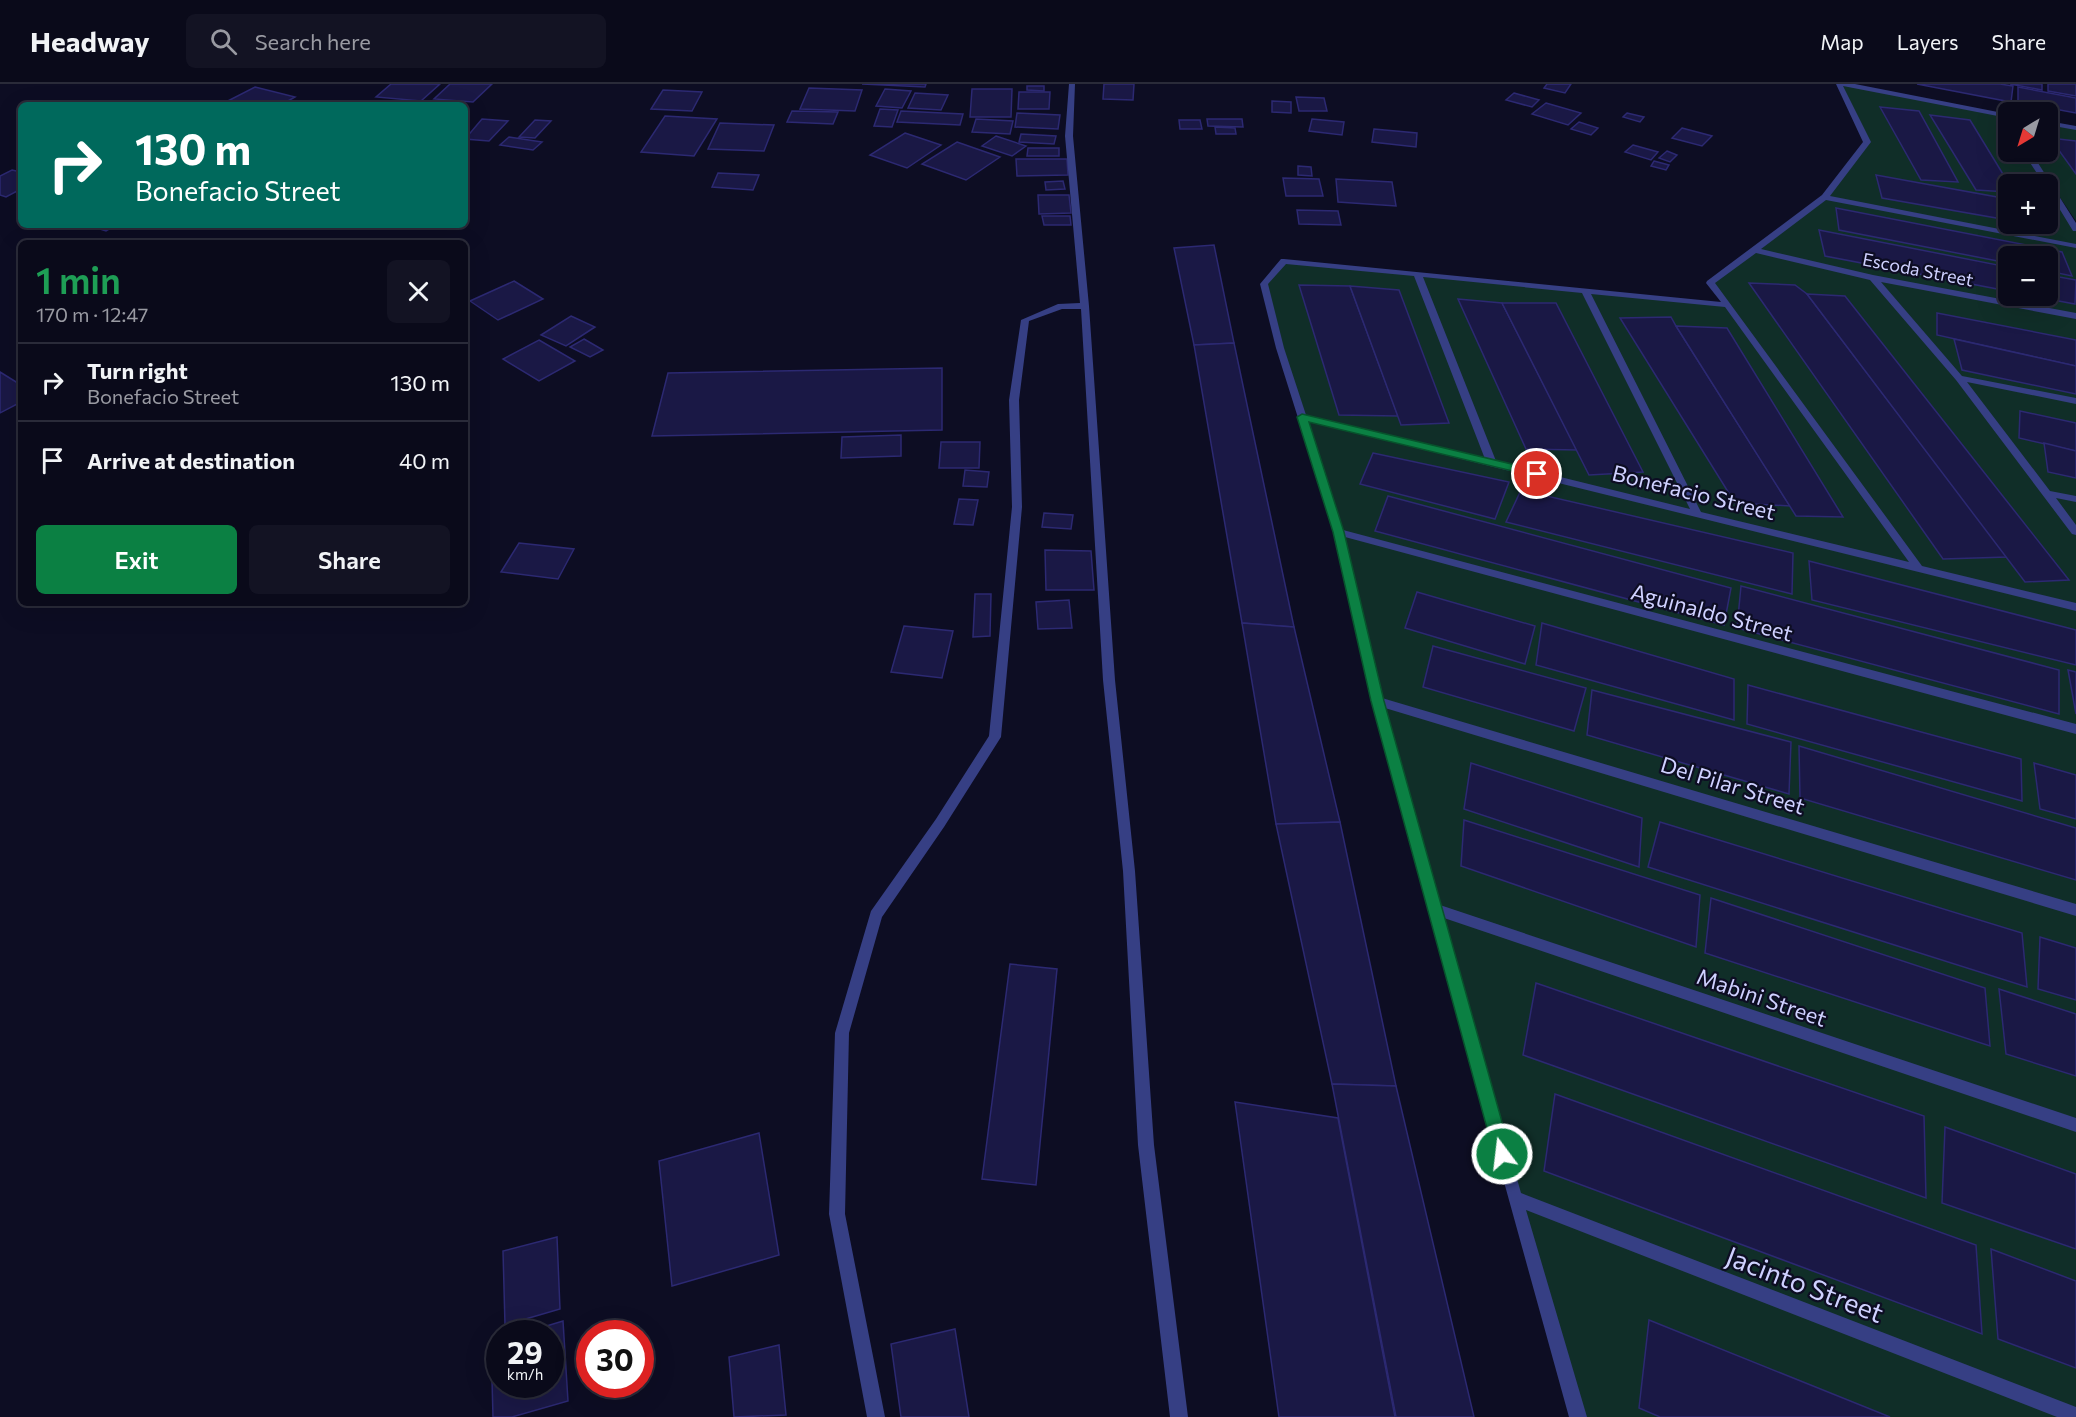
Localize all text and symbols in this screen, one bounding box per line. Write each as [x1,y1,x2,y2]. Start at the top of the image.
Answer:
search box [186,14,606,68]
text: Headway [30,24,150,58]
icon: search [207,25,240,58]
text: Search here [255,28,371,55]
text: Map [1820,29,1864,54]
text: Layers [1897,29,1959,54]
text: Share [1992,29,2046,54]
north arrow [1998,102,2058,162]
map controls [1998,102,2058,306]
text: 130 m [135,122,251,174]
icon: right [36,126,114,204]
text: Bonefacio Street [135,174,341,207]
button: + [1998,174,2058,234]
button: − [1998,246,2058,306]
street label: Escoda Street [1861,247,1975,291]
text: 1 min [36,257,121,301]
button: close [387,260,450,323]
text: 170 m · 12:47 [36,302,148,326]
text: Turn right [87,357,188,384]
icon: right [36,366,69,399]
text: 130 m [390,369,450,396]
text: Bonefacio Street [87,384,239,408]
icon: arrive [36,444,69,477]
text: Arrive at destination [87,447,295,474]
text: 40 m [399,447,450,474]
pin [1511,448,1562,499]
icon: arrive [1520,457,1553,490]
street label: Bonefacio Street [1609,459,1779,525]
button: Exit [36,525,237,594]
button: Share [249,525,450,594]
street label: Aguinaldo Street [1628,577,1796,647]
street label: Del Pilar Street [1658,750,1808,820]
street label: Mabini Street [1693,962,1831,1032]
position arrow [1470,1122,1534,1186]
street label: Jacinto Street [1721,1239,1889,1329]
speed limit sign: 30 [576,1320,654,1398]
text: 29 [507,1333,543,1370]
text: km/h [507,1365,543,1383]

